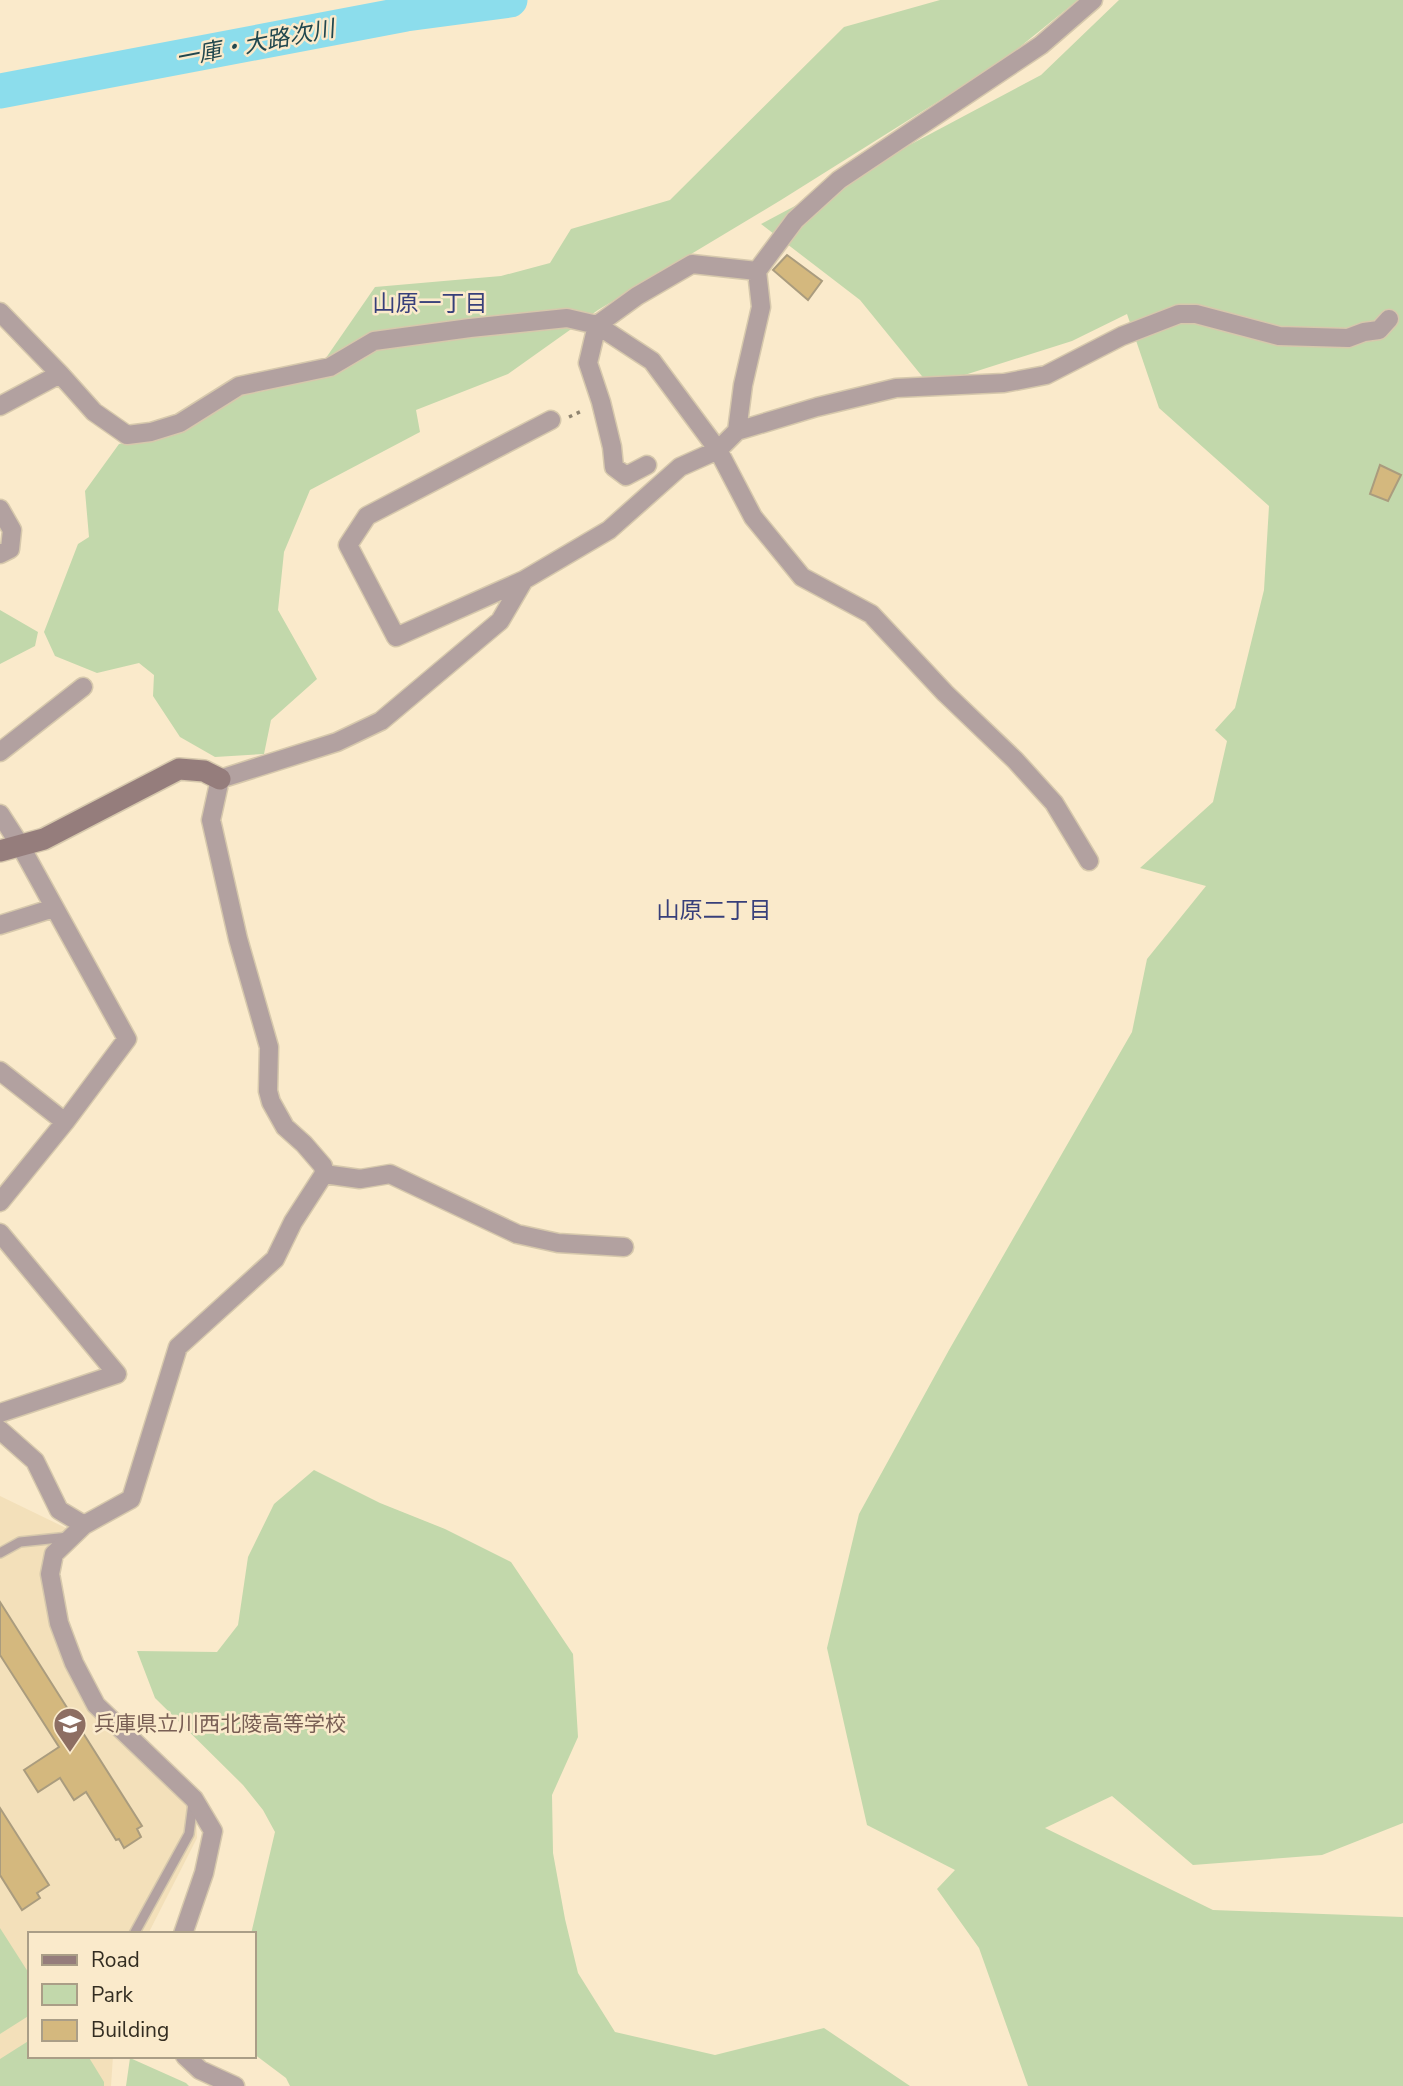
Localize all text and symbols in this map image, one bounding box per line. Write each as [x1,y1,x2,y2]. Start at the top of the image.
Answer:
water label: 一庫・大路次川 [173,12,340,74]
district label: 山原一丁目 [373,288,488,319]
district label: 山原二丁目 [657,895,772,926]
school or university icon: 兵庫県立川西北陵高等学校 [51,1705,89,1754]
place label: 兵庫県立川西北陵高等学校 [94,1710,346,1738]
legend [28,1932,256,2058]
text: Road [91,1946,140,1974]
text: Park [91,1981,133,2009]
text: Building [91,2016,169,2044]

